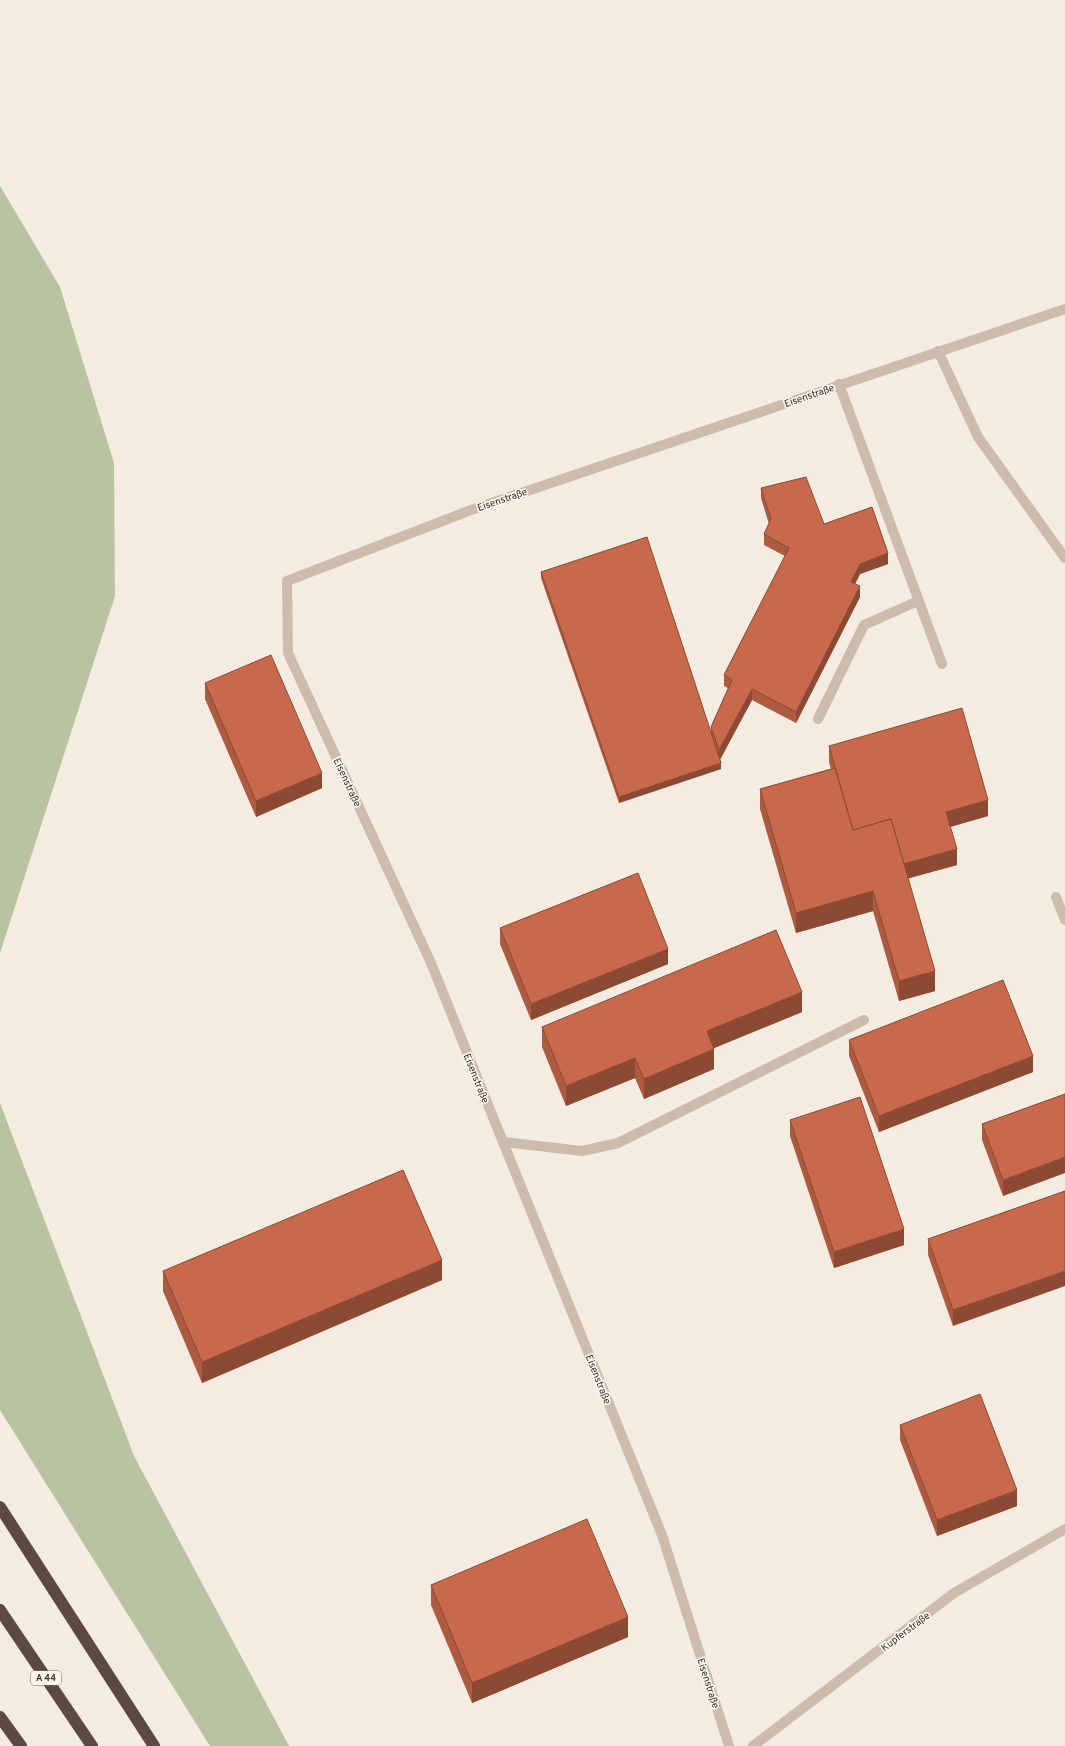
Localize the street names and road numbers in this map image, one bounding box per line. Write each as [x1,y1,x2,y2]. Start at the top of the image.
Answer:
street label: Eisenstraße [783,382,836,411]
street label: Eisenstraße [476,486,529,515]
street label: Eisenstraße [330,756,364,809]
street label: Eisenstraße [460,1052,491,1105]
street label: Eisenstraße [582,1353,613,1406]
street label: Kupferstraße [879,1610,933,1655]
street label: Eisenstraße [693,1657,722,1710]
road number: A 44 [31,1671,61,1685]

